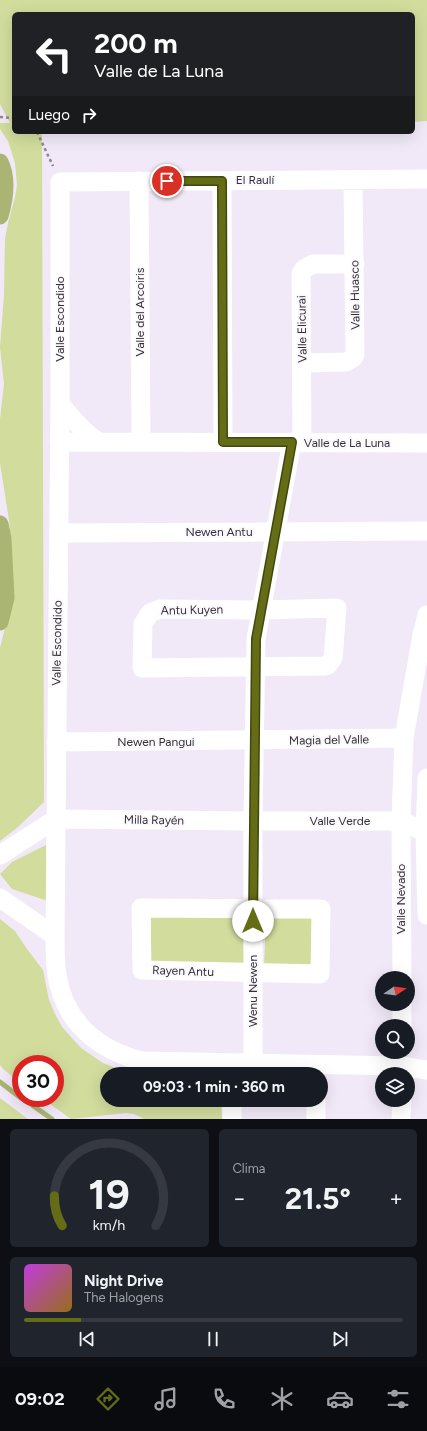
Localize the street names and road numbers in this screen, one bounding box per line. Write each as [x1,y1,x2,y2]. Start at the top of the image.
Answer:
street label: El Raulí [236,173,275,187]
street label: Valle Huasco [347,260,363,330]
street label: Valle del Arcoiris [133,267,147,356]
street label: Valle Escondido [53,276,67,362]
street label: Valle Elicurai [294,295,310,363]
street label: Valle de La Luna [304,436,390,450]
street label: Newen Antu [185,525,253,539]
street label: Valle Escondido [49,600,65,686]
street label: Antu Kuyen [161,602,224,618]
street label: Magia del Valle [289,732,370,748]
street label: Newen Pangui [117,735,195,749]
street label: Milla Rayén [124,812,185,828]
street label: Valle Verde [310,814,371,828]
street label: Valle Nevado [394,864,408,934]
street label: Wenu Newen [246,955,260,1027]
street label: Rayen Antu [152,963,214,979]

